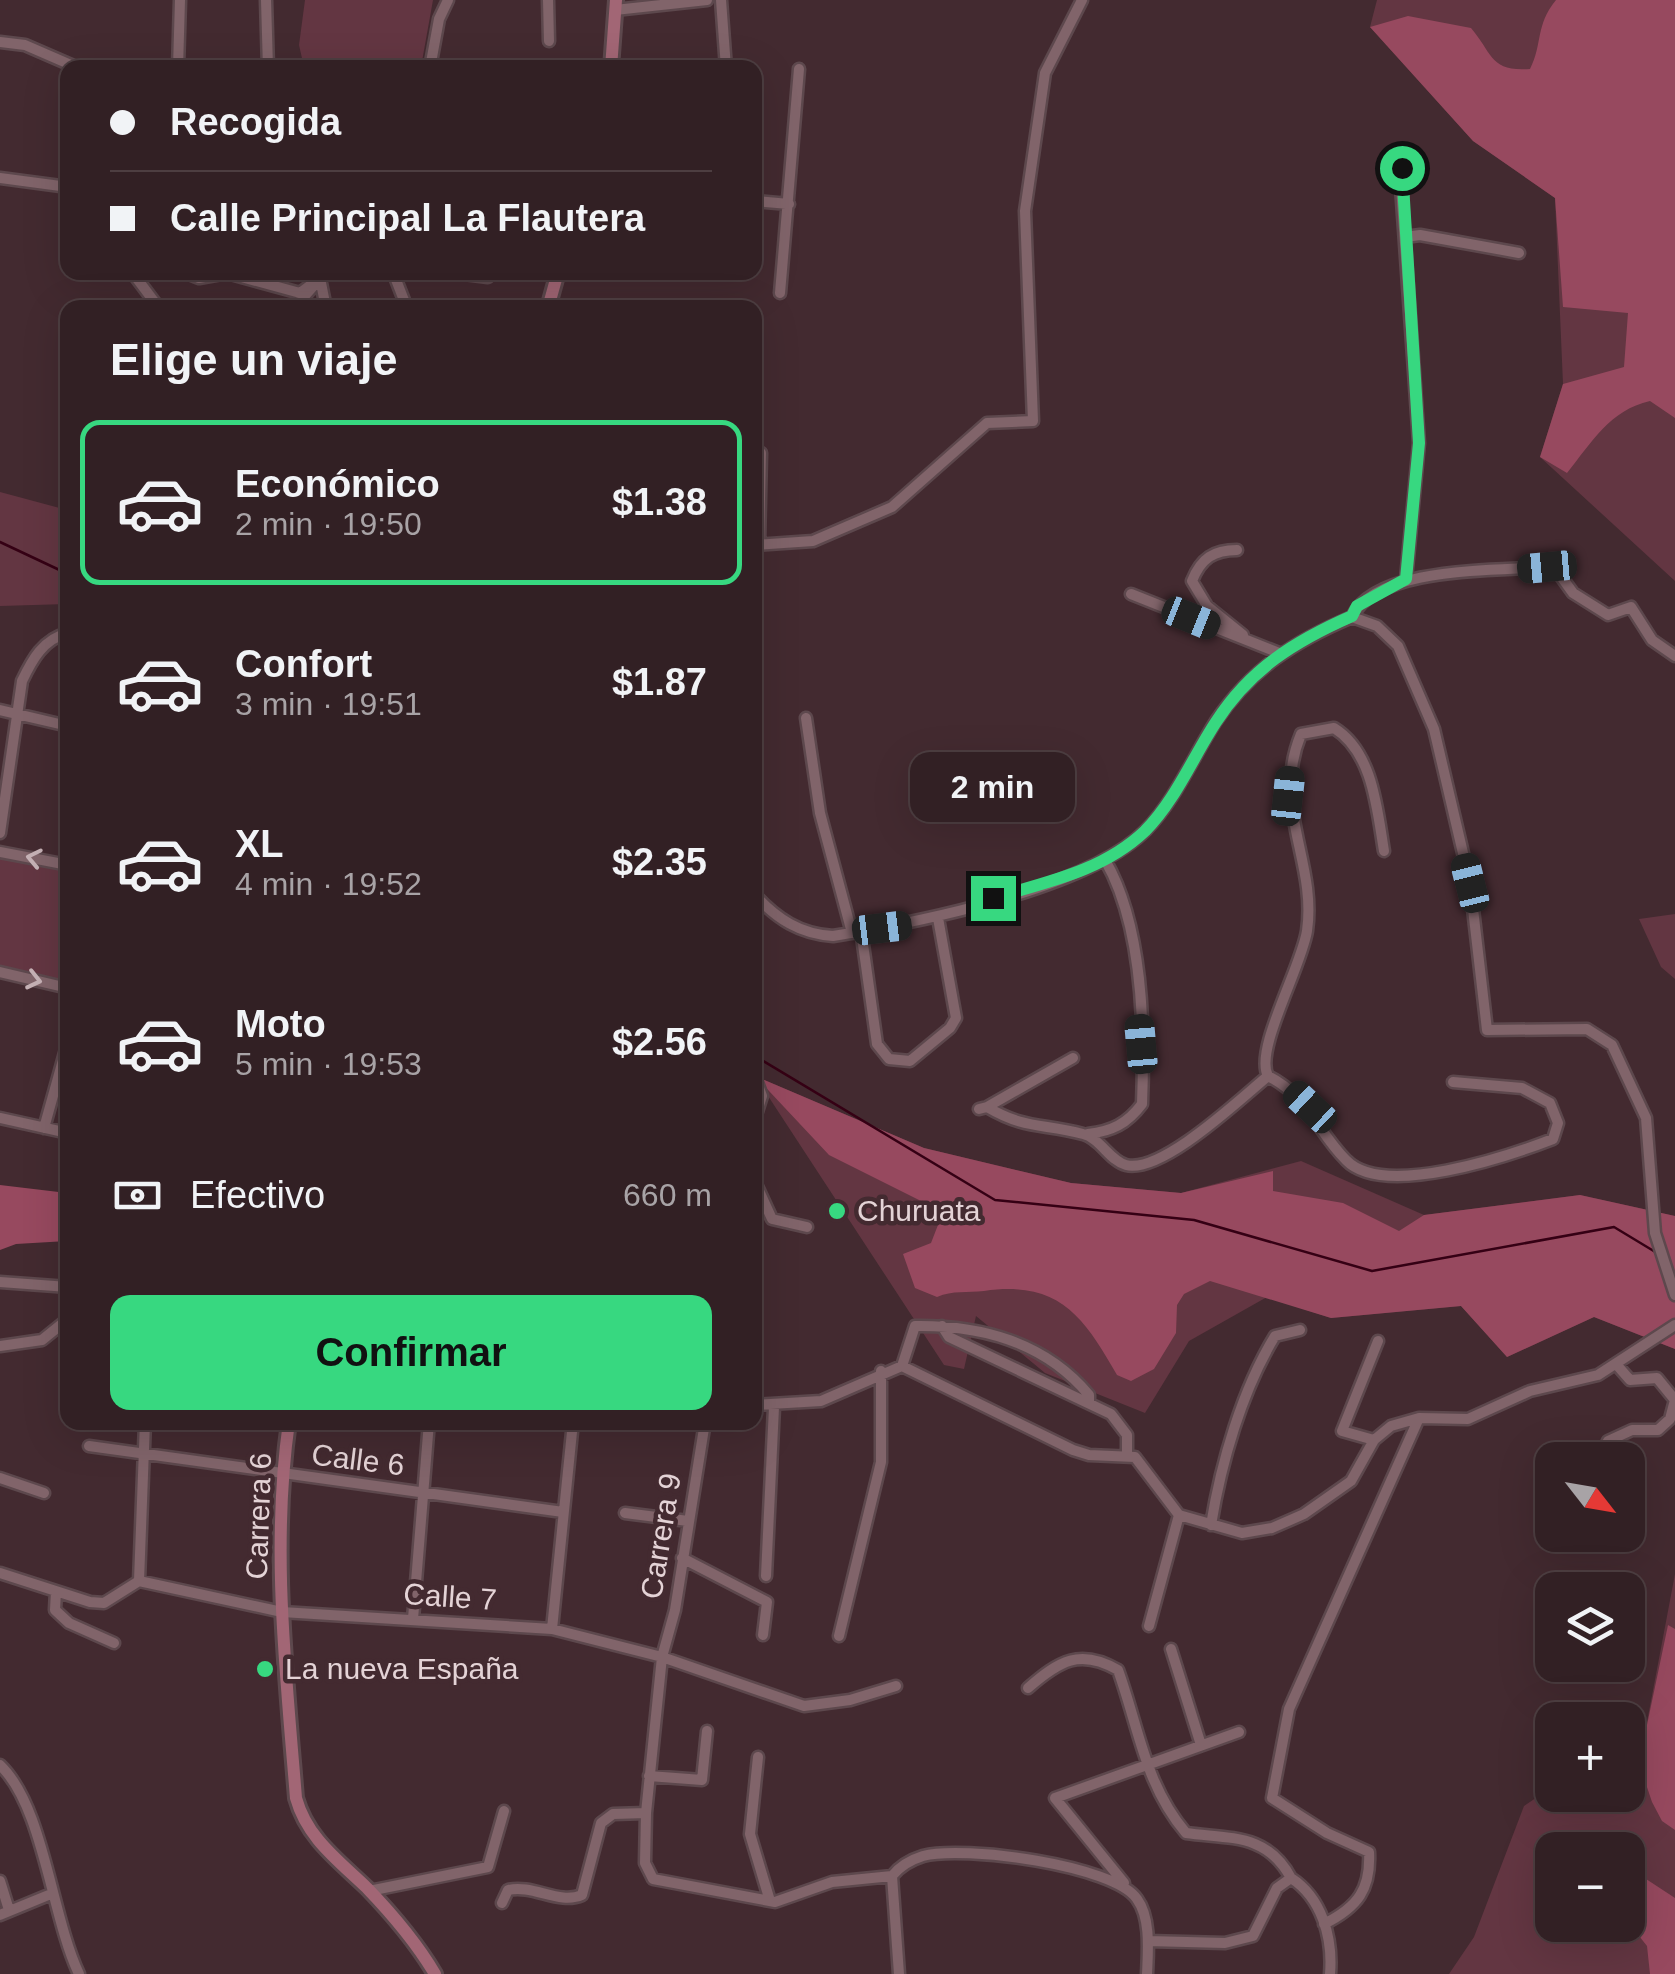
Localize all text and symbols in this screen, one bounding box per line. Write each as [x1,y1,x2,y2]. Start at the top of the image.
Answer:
text: Recogida [170,101,341,143]
route start [1380,146,1425,191]
text: Calle Principal La Flautera [170,197,645,239]
text: Elige un viaje [110,334,398,385]
icon: car [115,458,205,548]
text: Económico [235,463,440,505]
text: $1.38 [612,481,707,523]
text: 2 min · 19:50 [235,506,422,542]
car [1516,549,1578,585]
car [1158,593,1224,643]
icon: car [115,638,205,728]
text: Confort [235,643,372,685]
text: $1.87 [612,661,707,703]
text: 3 min · 19:51 [235,686,422,722]
callout: 2 min [910,753,1076,823]
car [1270,765,1306,827]
text: 2 min [951,769,1034,805]
icon: car [115,818,205,908]
text: XL [235,823,284,865]
text: $2.35 [612,841,707,883]
one-way arrow [26,849,43,870]
car [1448,850,1492,916]
text: 4 min · 19:52 [235,866,422,902]
route end [971,876,1016,921]
car [850,909,914,947]
one-way arrow [25,968,42,989]
icon: car [115,998,205,1088]
text: Moto [235,1003,326,1045]
car [1123,1013,1159,1075]
text: $2.56 [612,1021,707,1063]
text: 5 min · 19:53 [235,1046,422,1082]
car [1278,1076,1342,1138]
icon: cash [110,1168,165,1223]
text: Efectivo [190,1174,325,1216]
text: 660 m [623,1177,712,1213]
place label: Churuata [857,1194,981,1227]
marker: Churuata [826,1200,848,1222]
button: Confirmar [110,1295,712,1410]
street label: Calle 6 [310,1437,406,1482]
north arrow [1535,1442,1645,1552]
map controls [1535,1442,1645,1942]
street label: Carrera 6 [240,1452,277,1580]
street label: Carrera 9 [634,1471,687,1601]
button: layers [1535,1572,1645,1682]
street label: Calle 7 [402,1577,498,1616]
place label: La nueva España [285,1652,519,1685]
marker: La nueva España [254,1658,276,1680]
button: + [1535,1702,1645,1812]
button: − [1535,1832,1645,1942]

